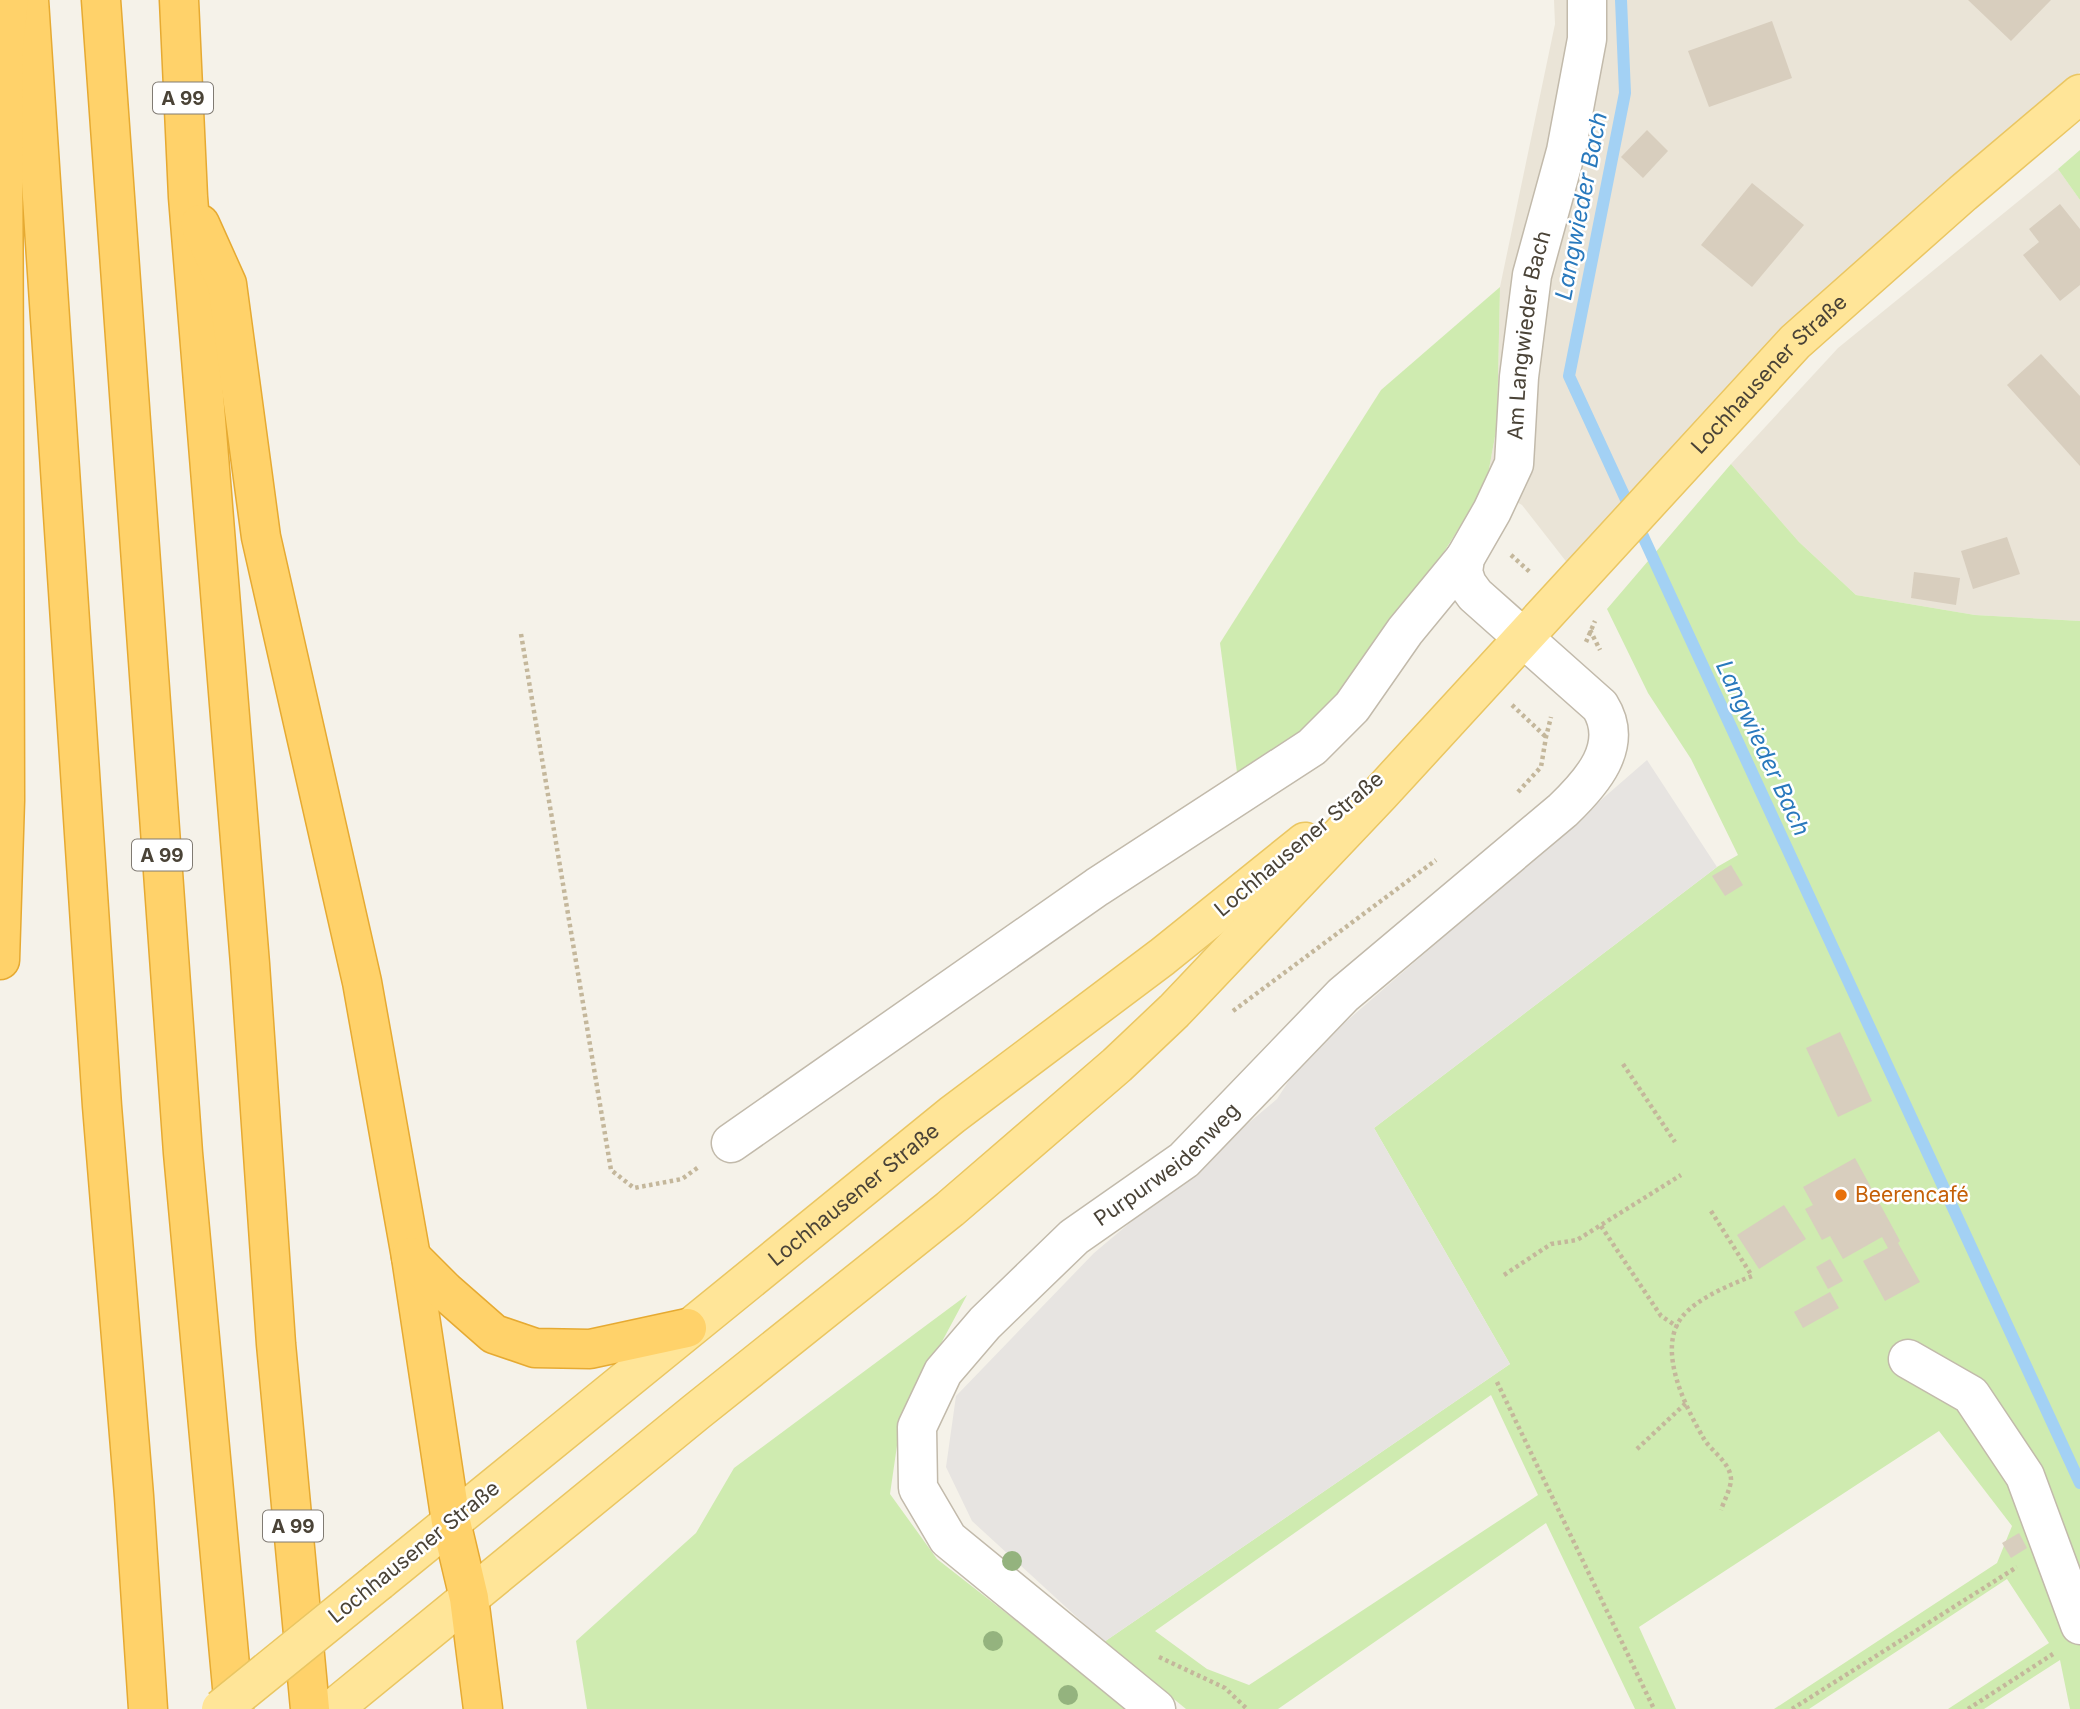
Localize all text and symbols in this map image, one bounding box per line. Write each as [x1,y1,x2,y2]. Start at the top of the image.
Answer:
road number: A 99 [153,82,213,114]
water label: Langwieder Bach [1549,110,1613,302]
street label: Am Langwieder Bach [1502,228,1556,441]
street label: Lochhausener Straße [1686,289,1852,459]
water label: Langwieder Bach [1710,656,1816,840]
street label: Lochhausener Straße [1209,766,1388,921]
road number: A 99 [132,840,192,870]
street label: Purpurweidenweg [1089,1097,1244,1231]
street label: Lochhausener Straße [763,1118,944,1271]
place label: Beerencafé [1855,1182,1969,1207]
marker: Beerencafé [1833,1187,1849,1203]
street label: Lochhausener Straße [323,1475,504,1628]
road number: A 99 [263,1510,323,1542]

